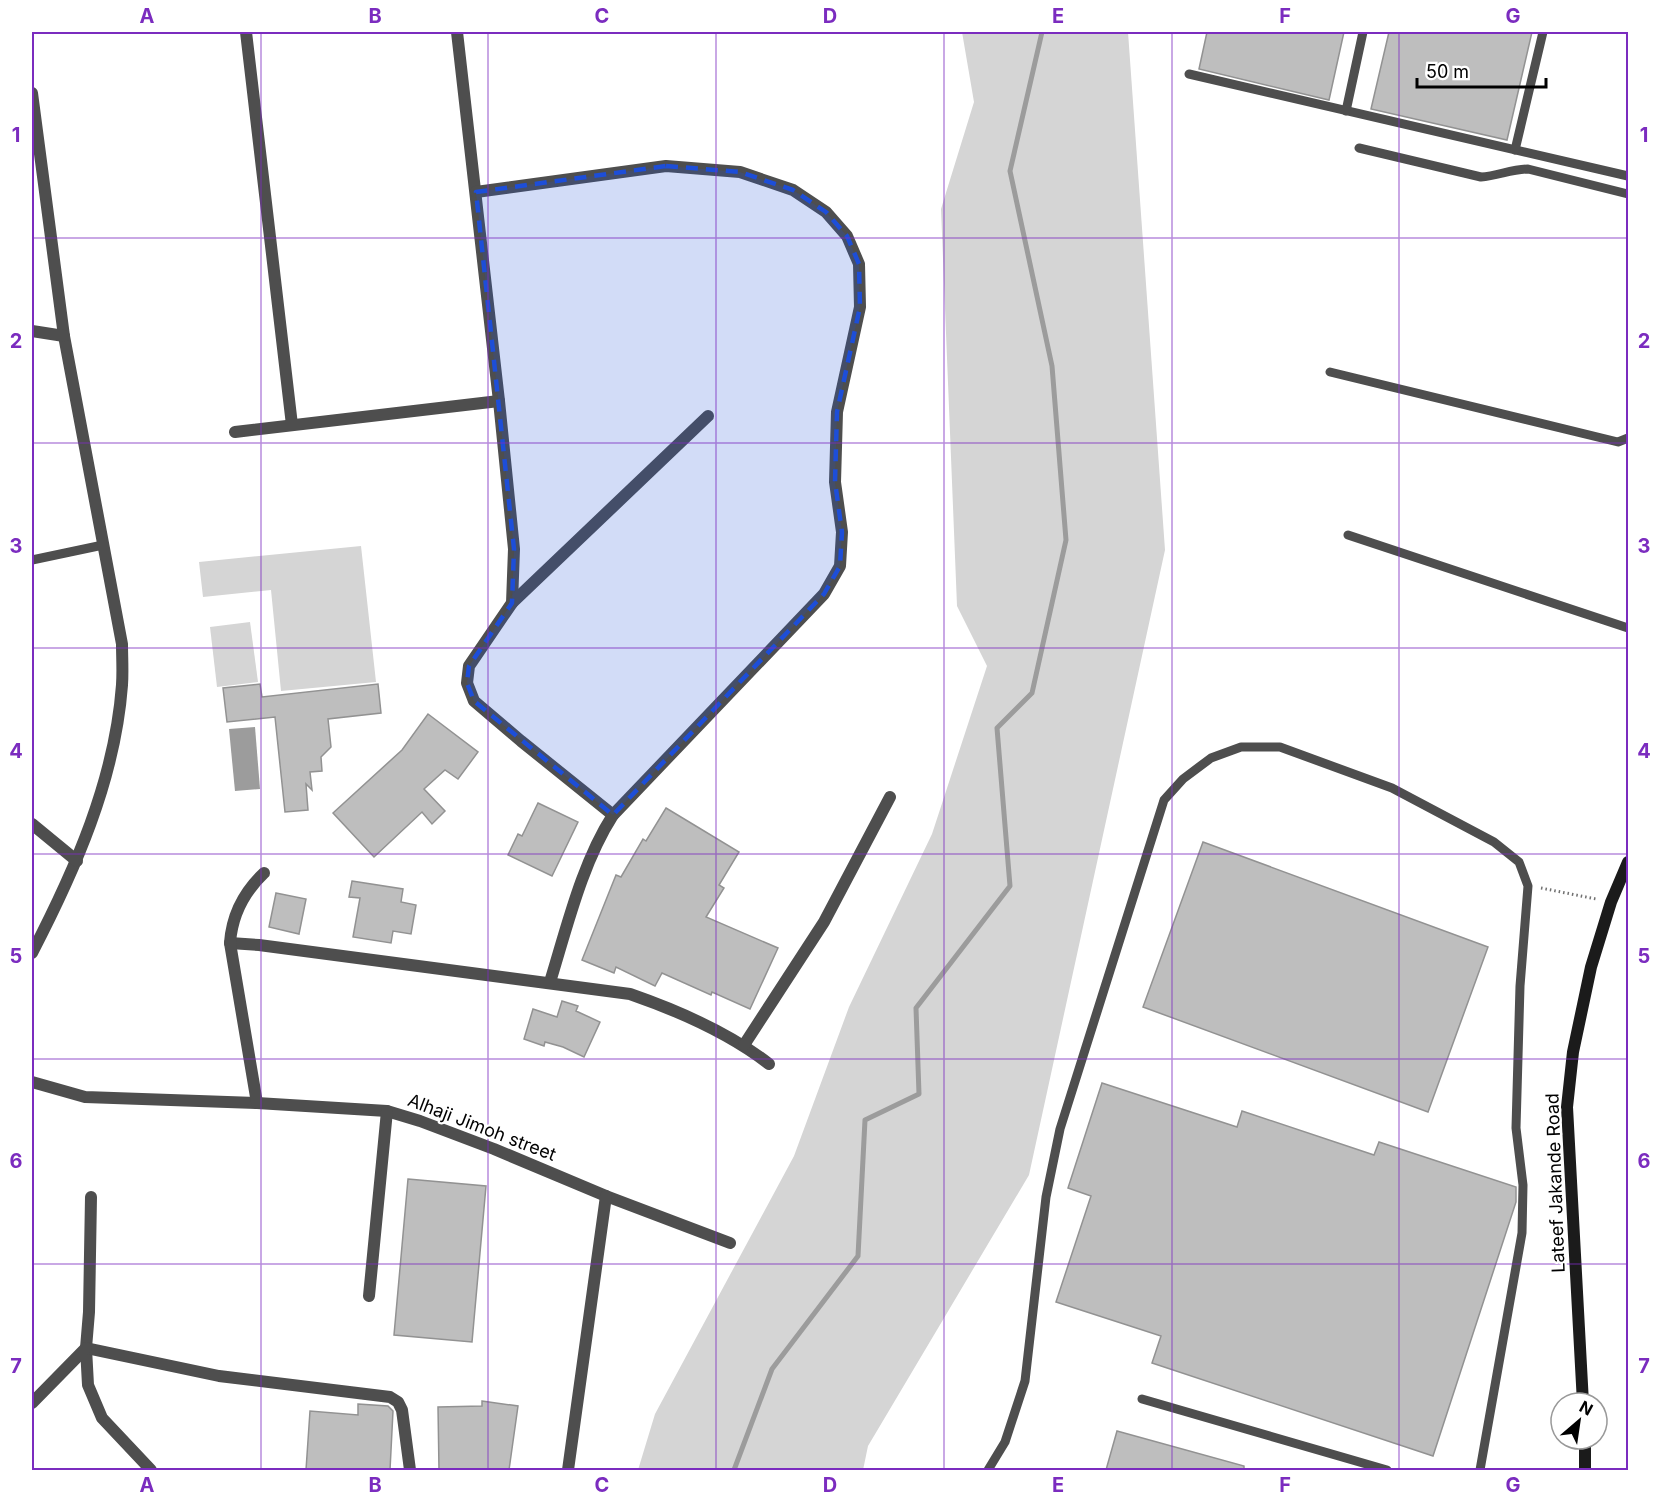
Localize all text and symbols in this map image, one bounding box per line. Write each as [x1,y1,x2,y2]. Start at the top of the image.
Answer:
text: A [140,4,155,28]
text: B [368,4,382,28]
text: C [595,4,609,28]
text: D [823,4,837,28]
text: E [1052,4,1064,28]
text: F [1279,4,1291,28]
text: G [1505,4,1521,28]
scale bar [1417,51,1546,89]
text: 50 m [1426,61,1469,82]
text: 1 [12,123,20,147]
text: 1 [1640,123,1648,147]
text: 2 [10,329,22,353]
text: 2 [1638,329,1650,353]
text: 3 [10,534,22,558]
text: 3 [1638,534,1650,558]
text: 4 [9,739,23,763]
text: 4 [1637,739,1651,763]
text: 5 [10,944,22,968]
text: 5 [1638,944,1650,968]
street label: Alhaji Jimoh street [405,1089,559,1165]
street label: Lateef Jakande Road [1541,1093,1569,1273]
text: 6 [10,1149,23,1173]
text: 6 [1638,1149,1651,1173]
text: 7 [10,1354,22,1378]
text: 7 [1638,1354,1650,1378]
north arrow [1549,1391,1609,1451]
text: N [1576,1396,1596,1420]
text: A [140,1473,155,1497]
text: B [368,1473,382,1497]
text: C [595,1473,609,1497]
text: D [823,1473,837,1497]
text: E [1052,1473,1064,1497]
text: F [1279,1473,1291,1497]
text: G [1505,1473,1521,1497]

